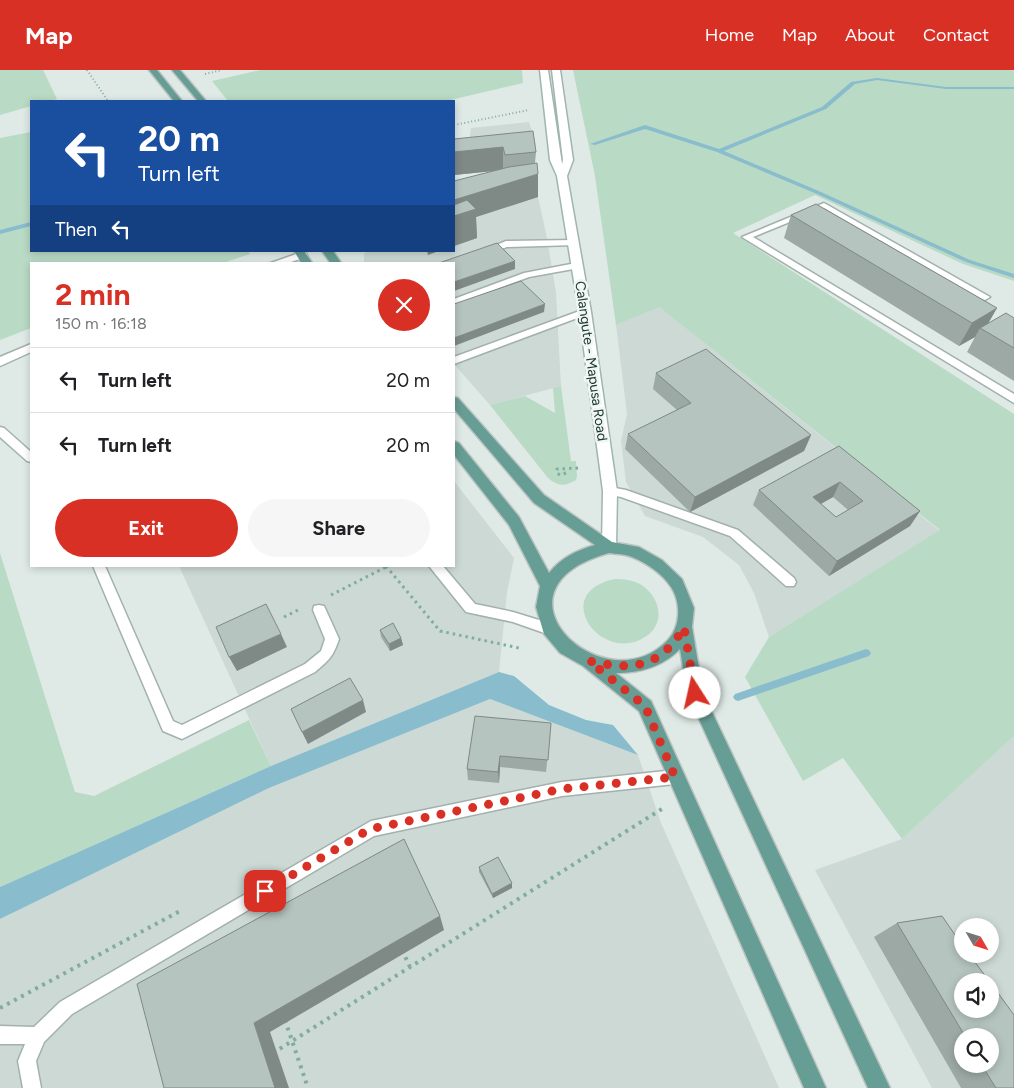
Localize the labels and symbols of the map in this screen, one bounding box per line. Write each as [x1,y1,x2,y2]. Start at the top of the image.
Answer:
street label: Calangute - Mapusa Road [571,280,611,442]
position arrow [668,666,720,718]
pin [244,870,286,912]
north arrow [954,918,999,962]

